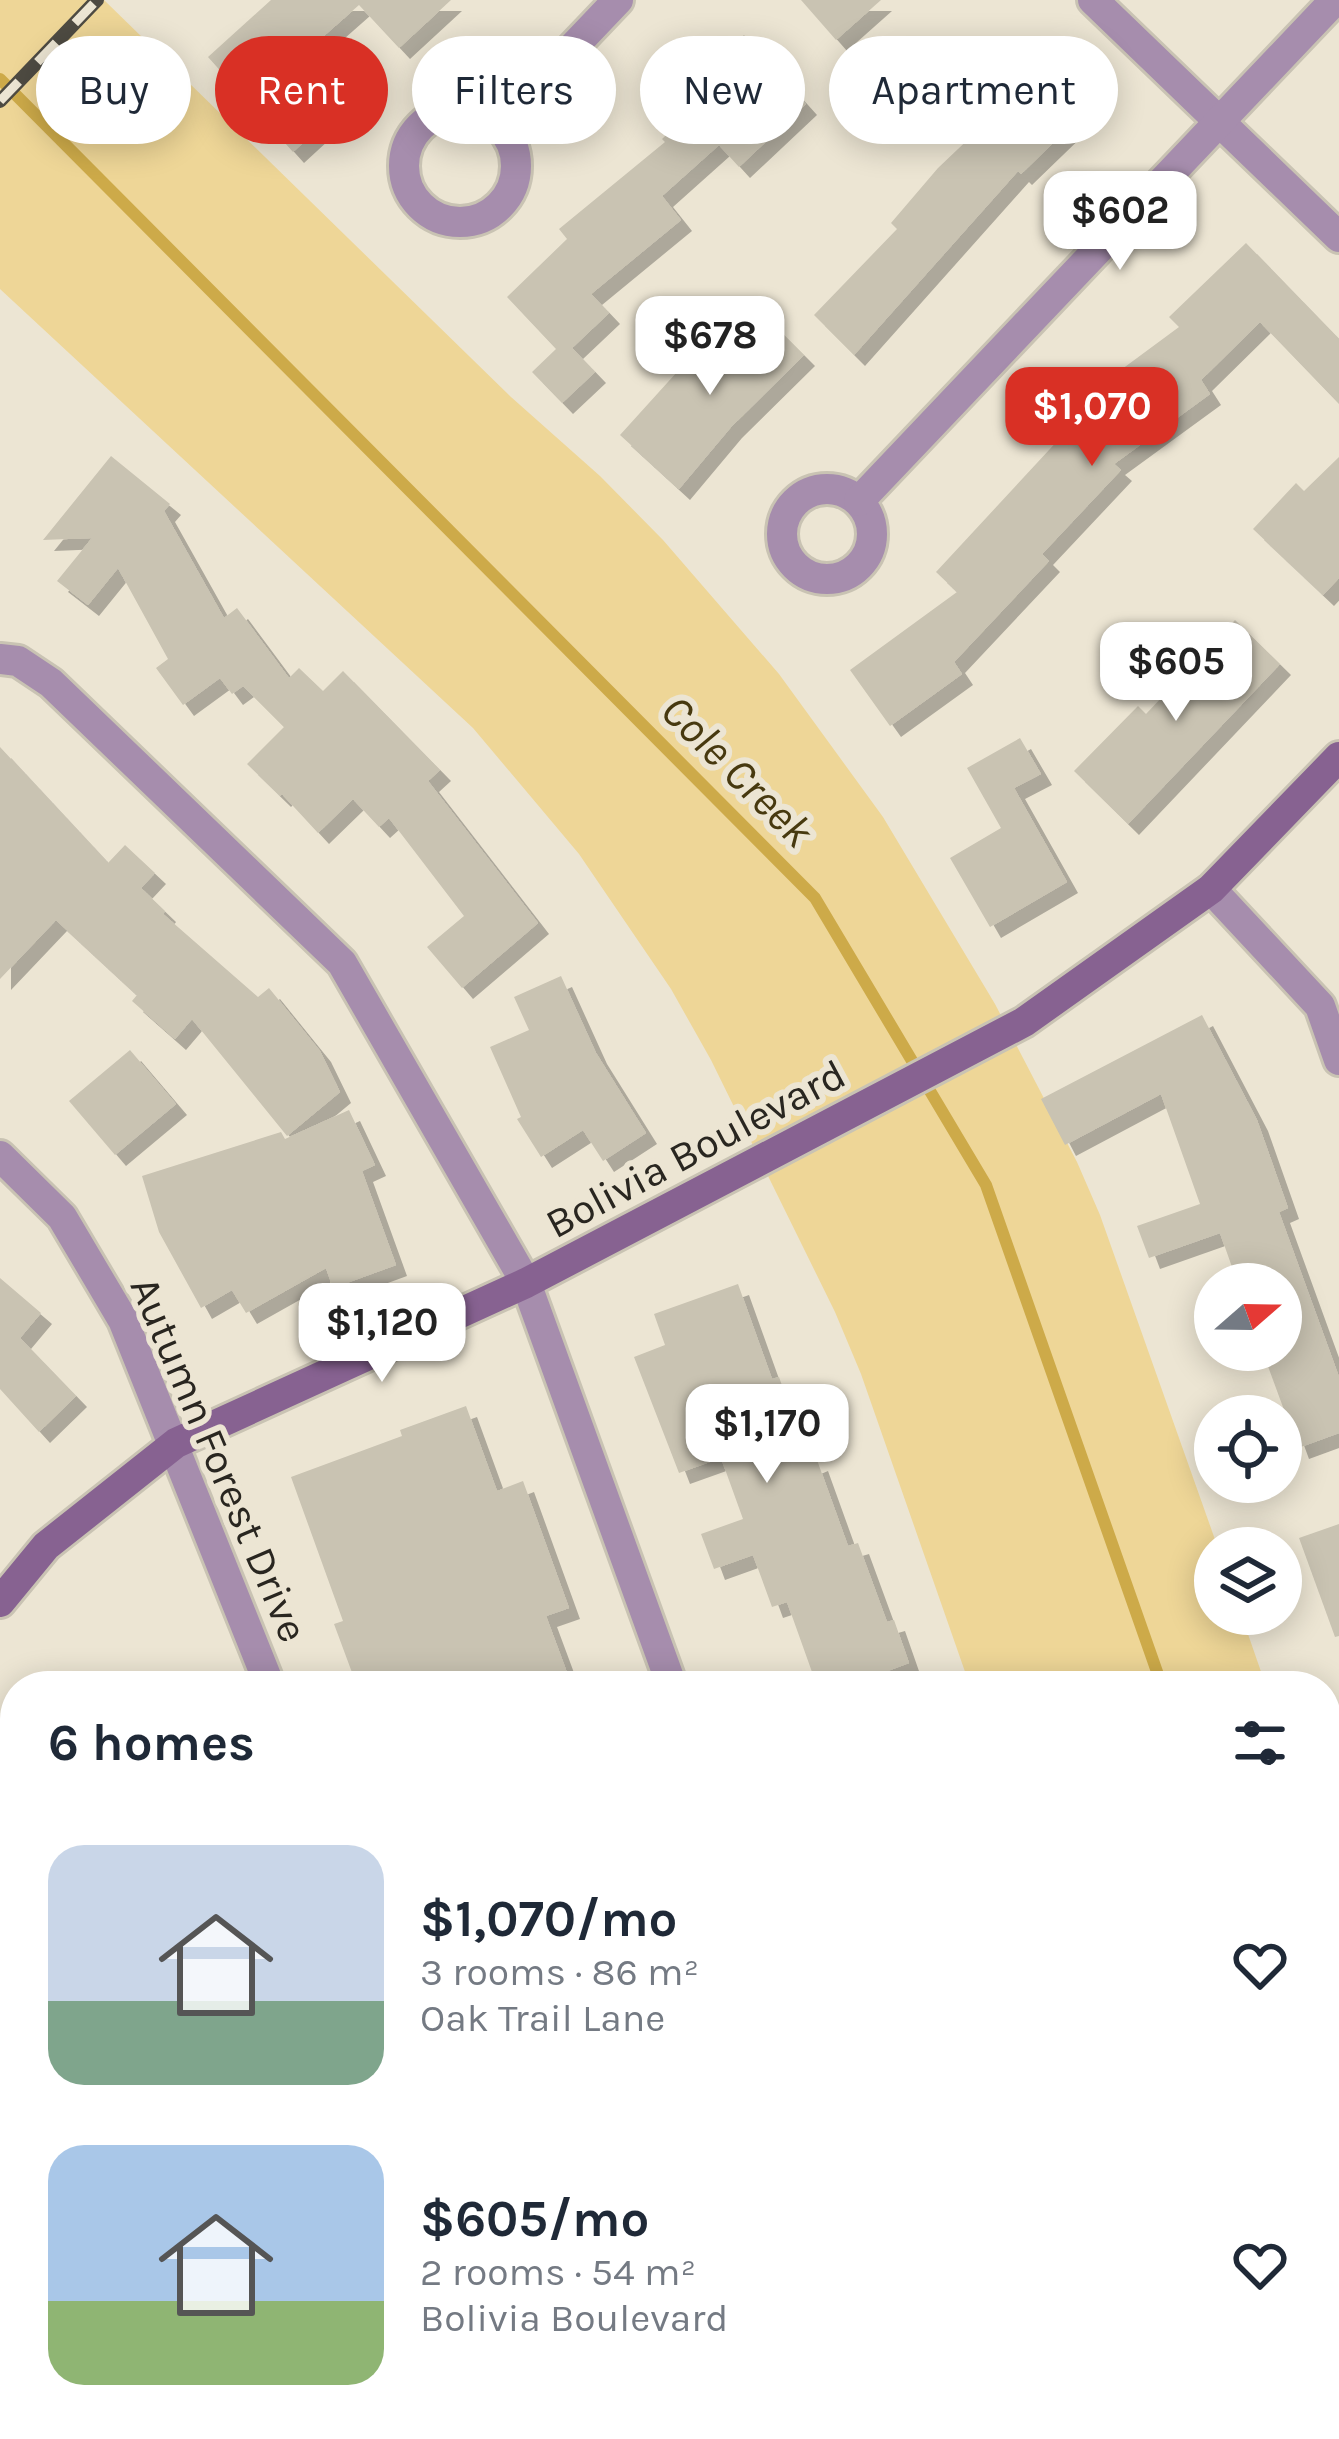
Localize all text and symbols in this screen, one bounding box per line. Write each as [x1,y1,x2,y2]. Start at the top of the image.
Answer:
chip: Buy [36,36,191,144]
chip: Rent [215,36,388,144]
chip: Filters [412,36,616,144]
chip: New [640,36,805,144]
chip: Apartment [829,36,1118,144]
pin: $602 [1049,171,1191,273]
text: $602 [1071,187,1169,233]
pin: $678 [639,296,781,398]
text: $678 [662,312,758,358]
pin: $1,070 [994,367,1190,469]
text: $1,070 [1032,383,1152,429]
pin: $605 [1105,622,1247,724]
text: $605 [1127,638,1225,684]
water label: Cole Creek [650,684,825,858]
street label: Bolivia Boulevard [537,1049,854,1249]
north arrow [1194,1263,1302,1371]
map controls [1194,1263,1302,1635]
street label: Autumn Forest Drive [120,1269,319,1650]
pin: $1,120 [284,1283,480,1385]
text: $1,120 [326,1299,438,1345]
pin: $1,170 [669,1384,865,1486]
button: locate [1194,1395,1302,1503]
text: $1,170 [713,1400,821,1446]
button: layers [1194,1527,1302,1635]
icon: filters [1227,1710,1293,1776]
text: 6 homes [48,1713,255,1773]
text: $1,070/mo [420,1889,677,1949]
icon: home [144,1893,288,2037]
icon: heart [1227,1932,1293,1998]
text: 3 rooms · 86 m² [420,1949,699,1995]
text: Oak Trail Lane [420,1995,665,2041]
text: $605/mo [420,2189,649,2249]
icon: home [144,2193,288,2337]
icon: heart [1227,2232,1293,2298]
text: 2 rooms · 54 m² [420,2249,696,2295]
text: Bolivia Boulevard [420,2295,728,2341]

